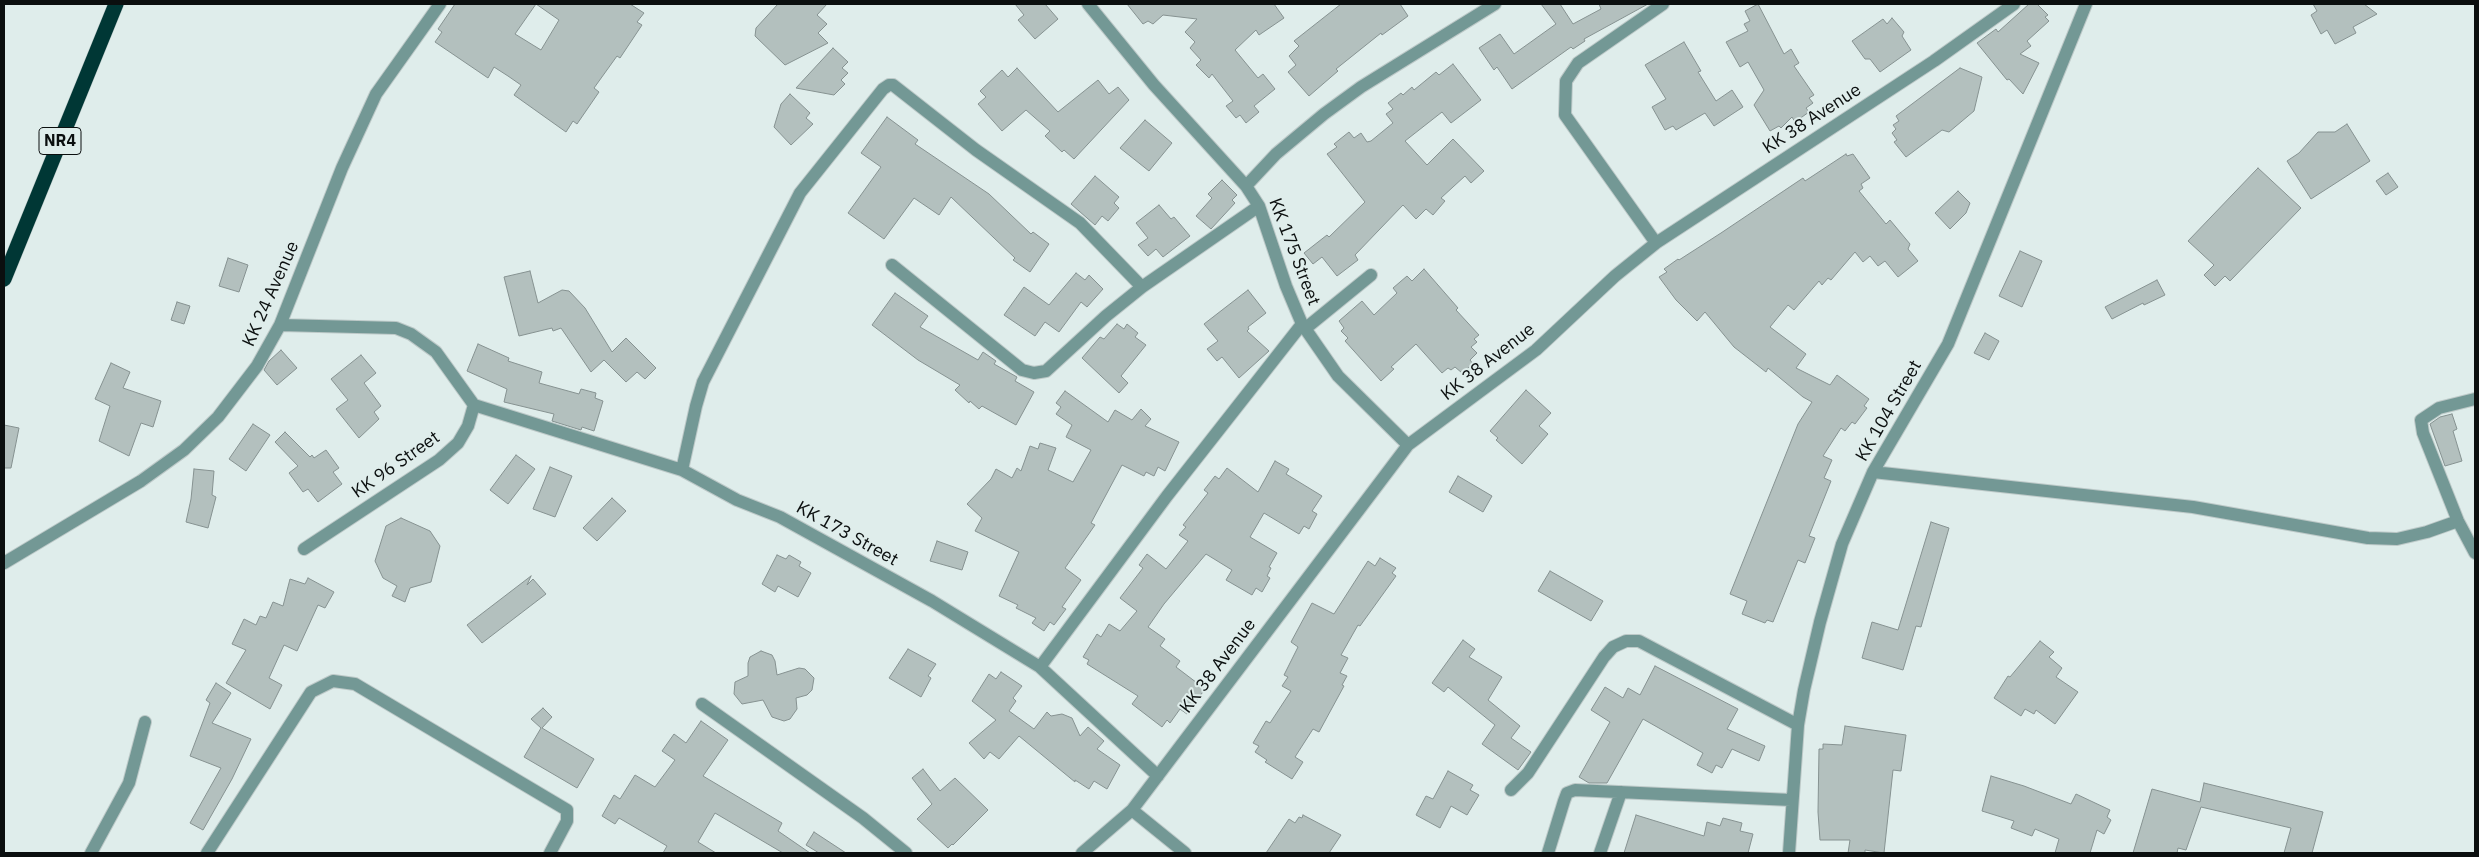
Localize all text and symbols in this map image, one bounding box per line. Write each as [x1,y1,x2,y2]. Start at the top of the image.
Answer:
street label: KK 38 Avenue [1759,79,1865,159]
road number: NR4 [39,128,81,154]
street label: KK 175 Street [1264,195,1324,309]
street label: KK 24 Avenue [238,238,304,350]
street label: KK 38 Avenue [1437,319,1539,405]
street label: KK 104 Street [1851,357,1927,465]
street label: KK 96 Street [348,427,444,503]
street label: KK 173 Street [792,497,902,571]
street label: KK 38 Avenue [1175,614,1261,718]

